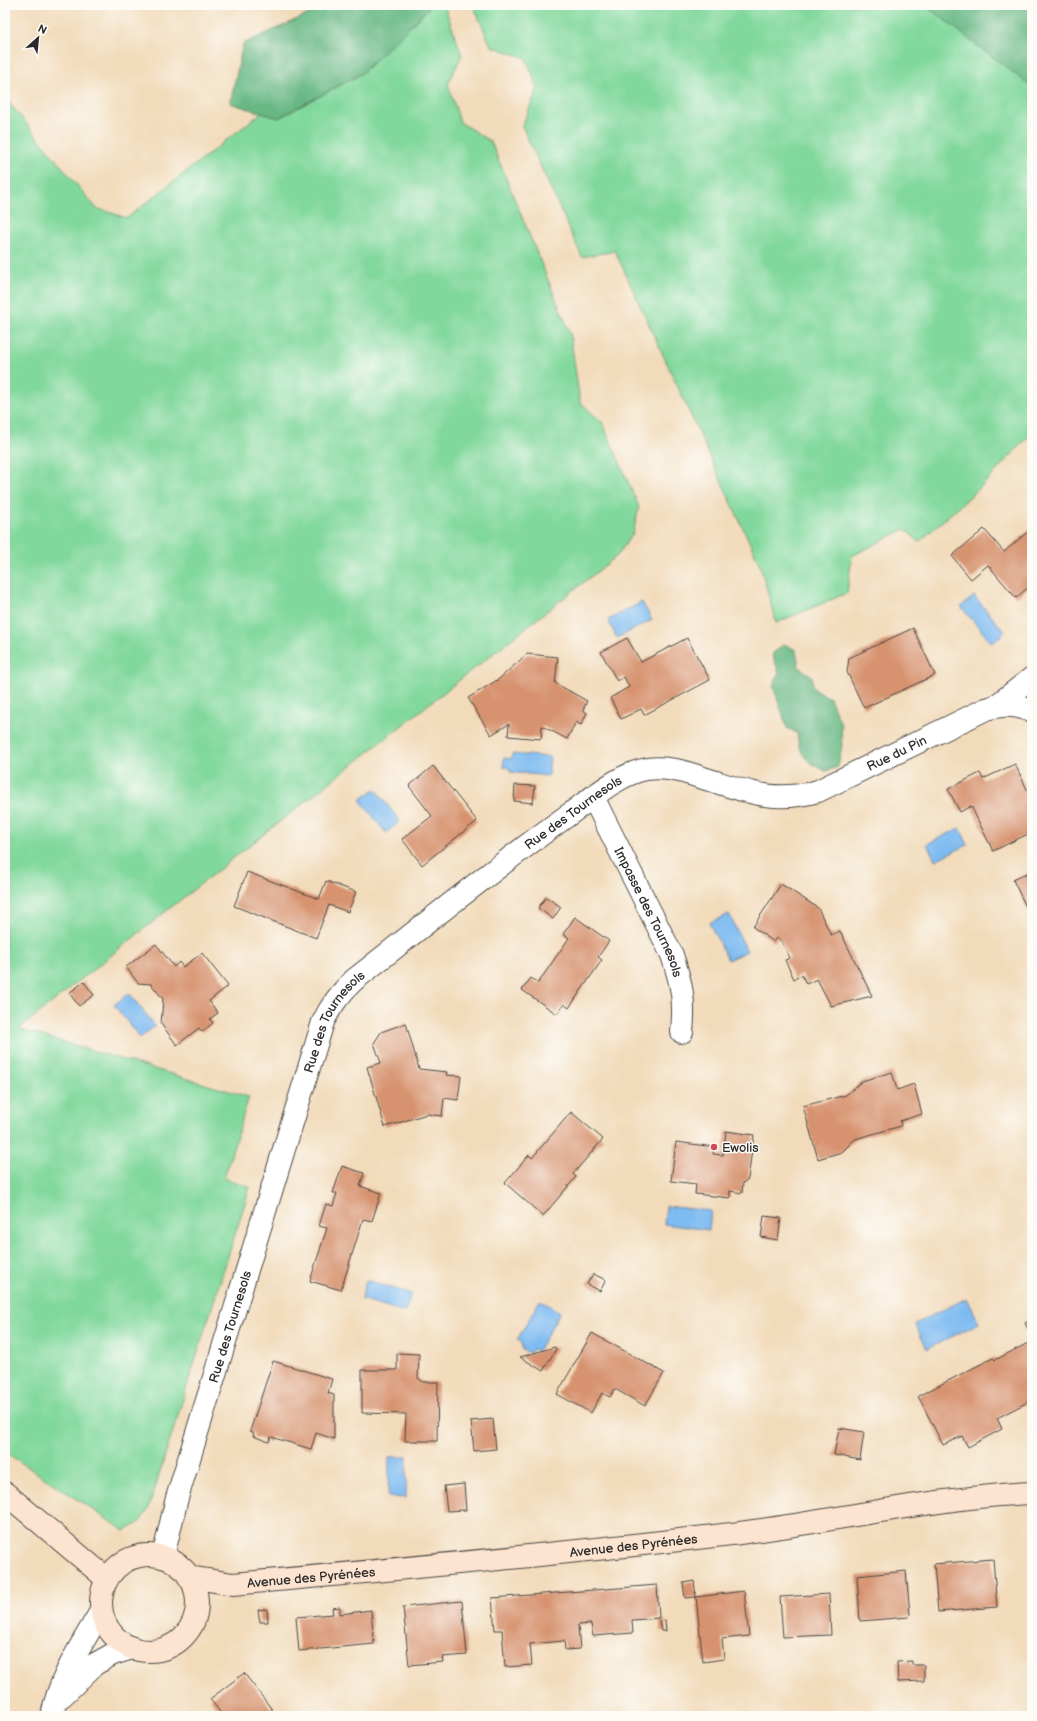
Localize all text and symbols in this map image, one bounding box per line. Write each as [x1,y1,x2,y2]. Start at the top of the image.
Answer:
north arrow [18,18,58,58]
text: N [36,22,49,37]
street label: Rue du Pin [864,732,929,775]
street label: Rue des Tournesols [522,772,625,853]
street label: Impasse des Tournesols [610,845,686,980]
street label: Rue des Tournesols [301,967,369,1075]
place label: Ewolis [722,1140,759,1156]
marker: Ewolis [709,1142,719,1152]
street label: Rue des Tournesols [206,1268,255,1385]
street label: Avenue des Pyrénées [569,1531,699,1561]
street label: Avenue des Pyrénées [247,1564,376,1592]

